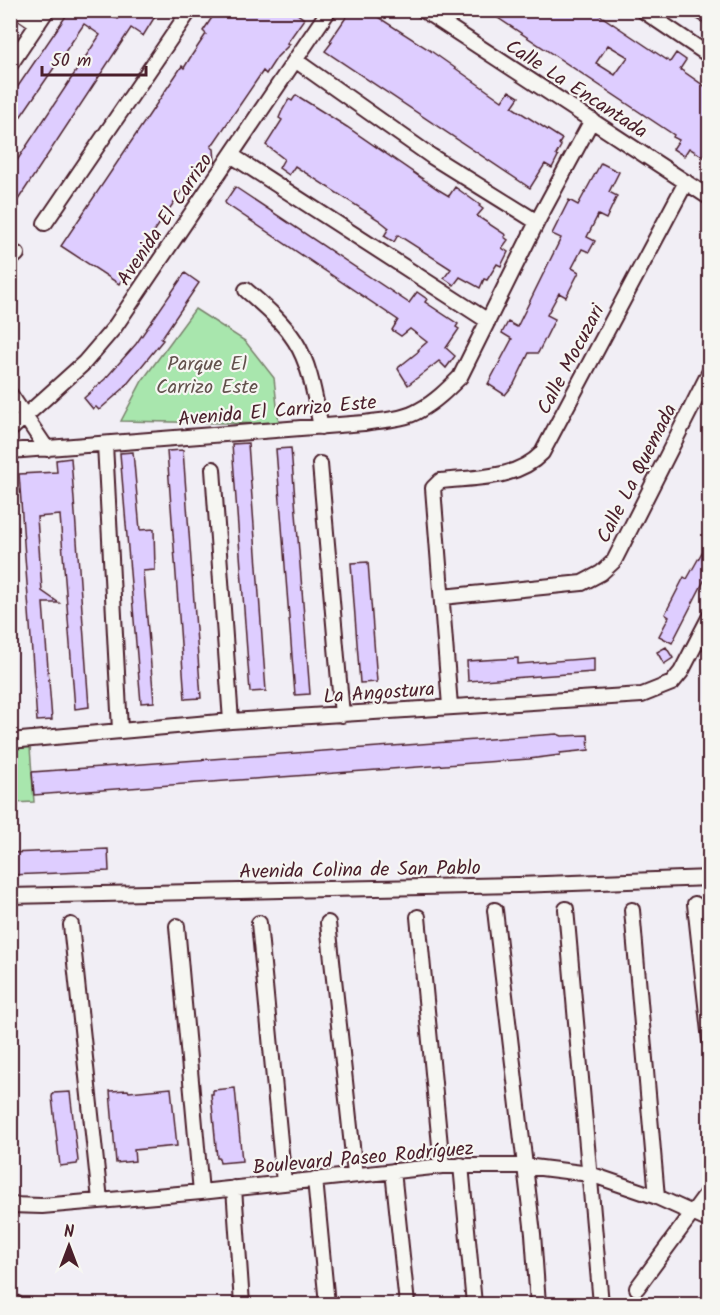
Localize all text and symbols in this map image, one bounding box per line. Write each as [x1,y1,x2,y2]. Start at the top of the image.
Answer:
street label: Calle La Encantada [498,32,654,148]
scale bar [42,39,146,77]
text: 50 m [51,47,91,76]
street label: Avenida El Carrizo [109,147,222,293]
street label: Calle Mocuzari [529,298,615,421]
park label: Parque El Carrizo Este [156,349,258,404]
street label: Avenida El Carrizo Este [177,387,378,437]
street label: Calle La Quemada [589,399,687,549]
street label: La Angostura [322,674,436,714]
street label: Avenida Colina de San Pablo [239,853,481,889]
street label: Boulevard Paseo Rodríguez [251,1133,475,1185]
north arrow [39,1216,99,1276]
text: N [64,1220,74,1245]

